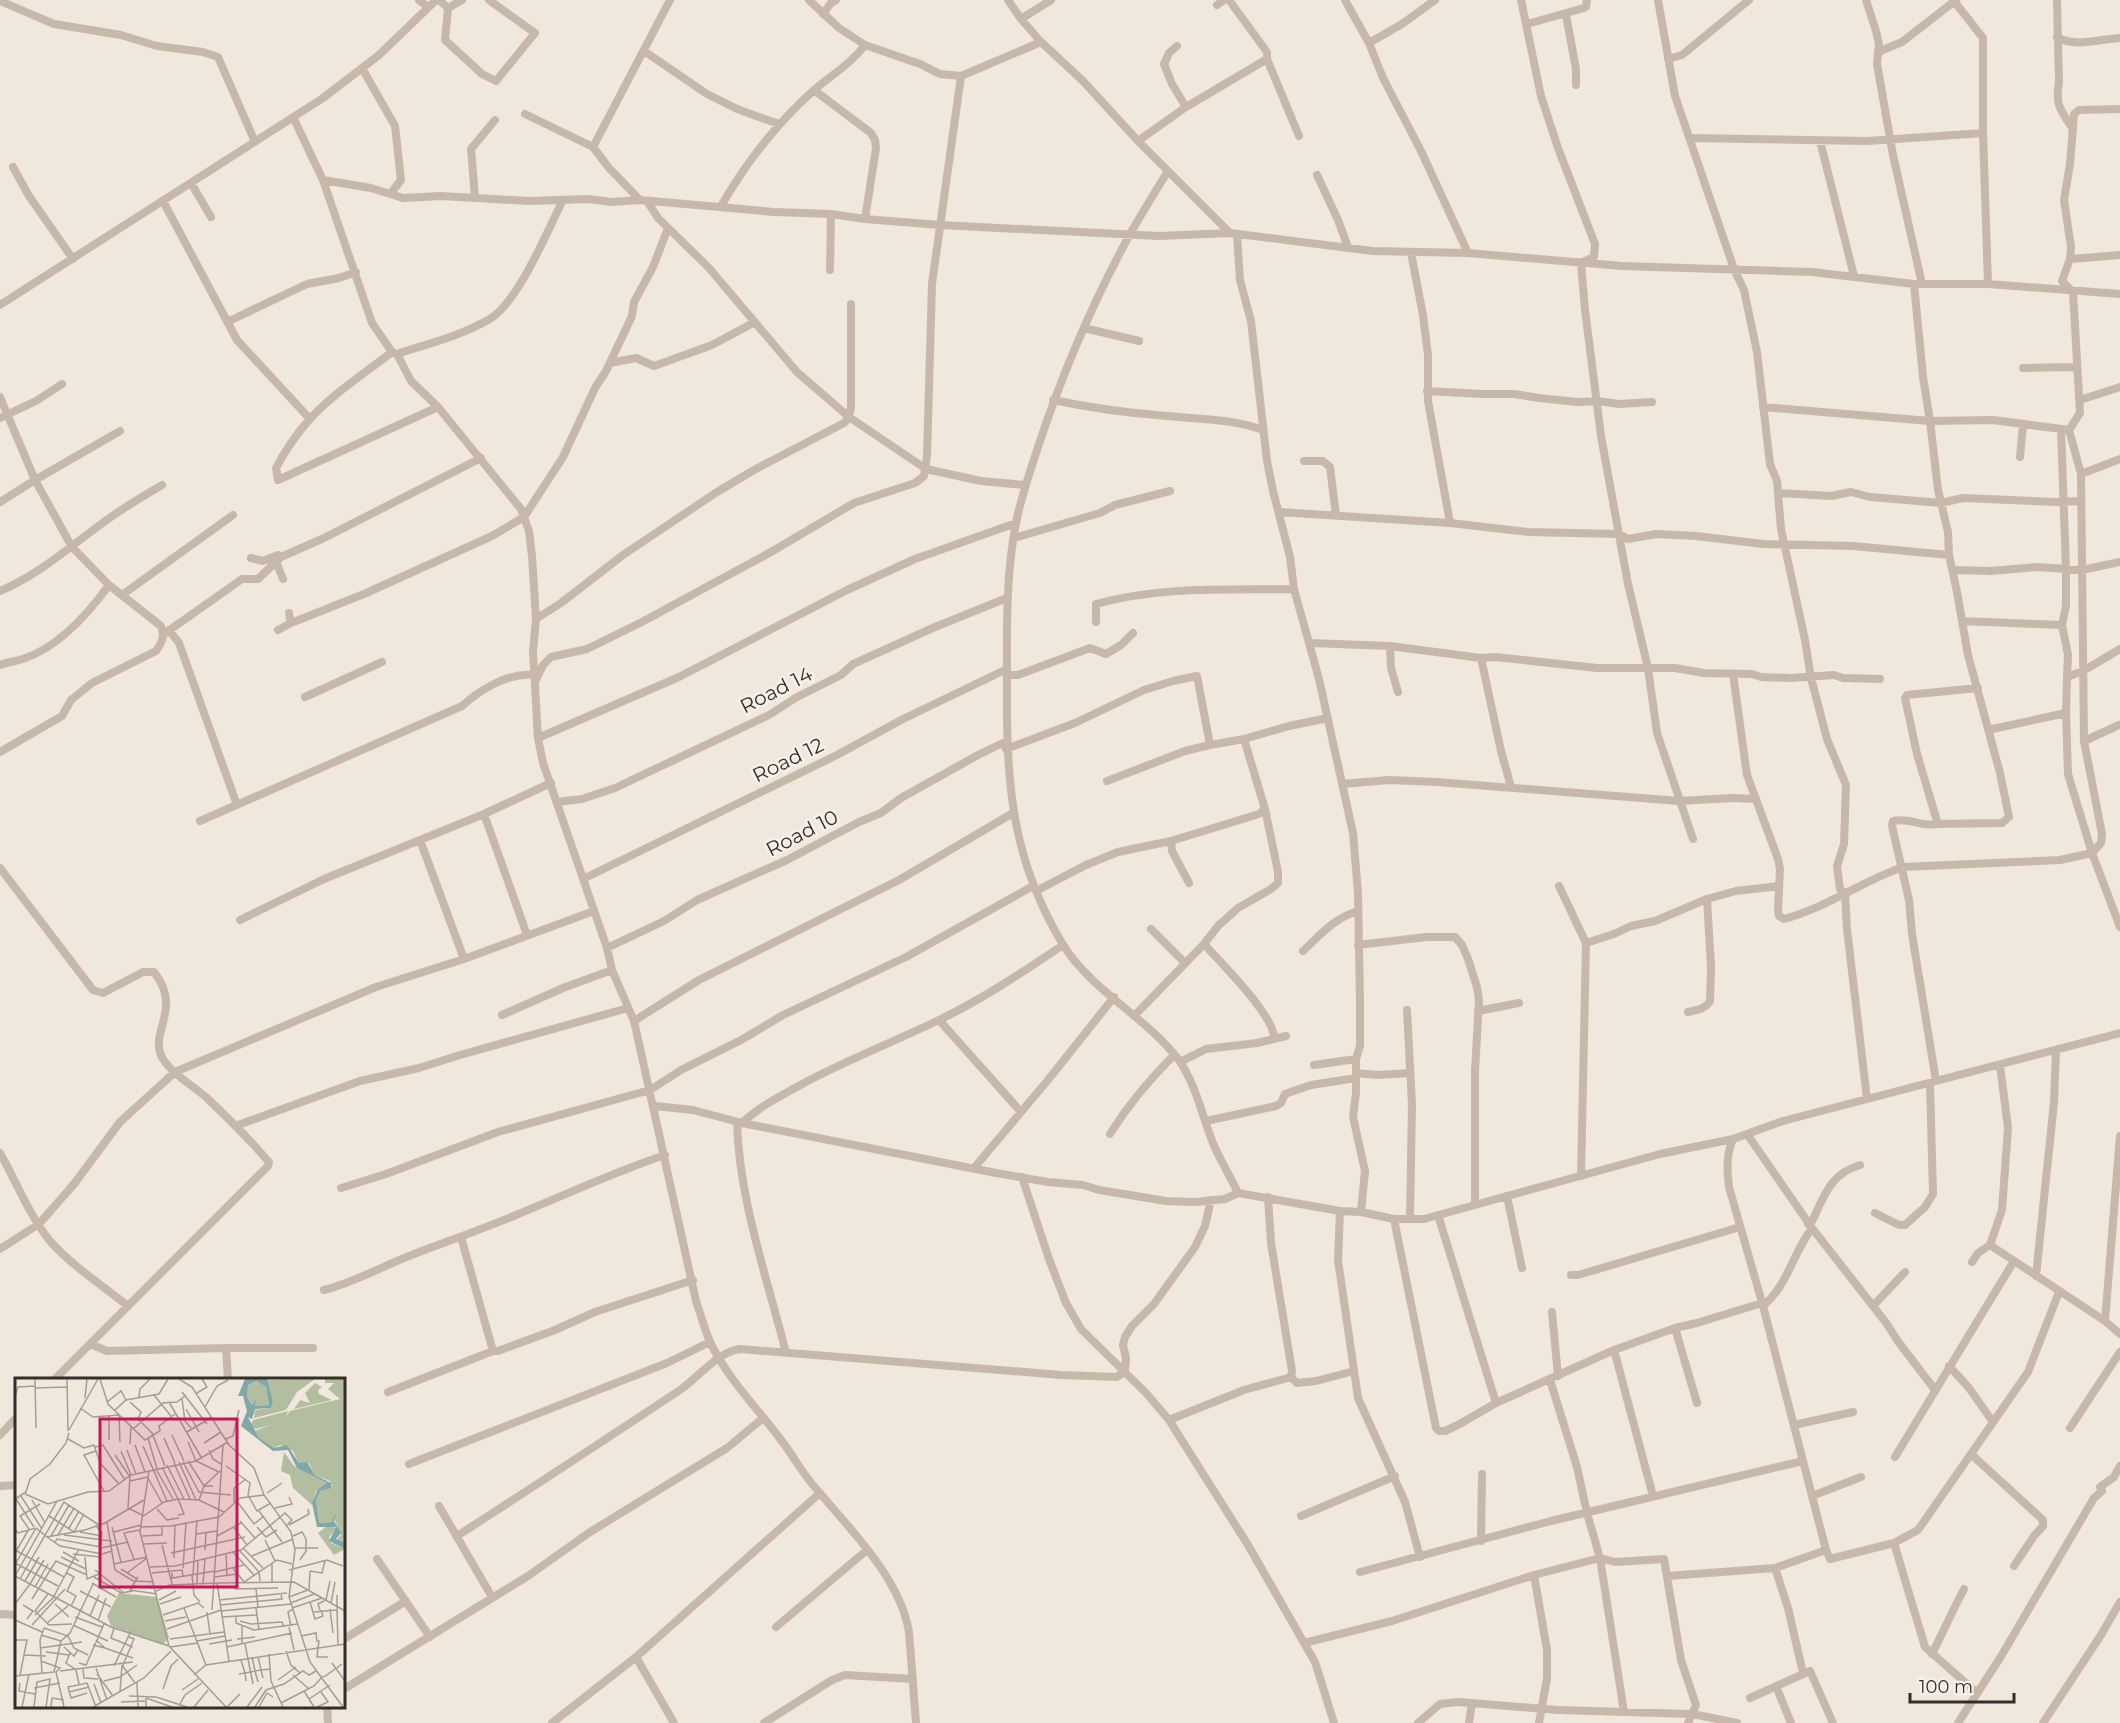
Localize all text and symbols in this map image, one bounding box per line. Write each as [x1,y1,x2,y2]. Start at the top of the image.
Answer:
street label: Road 14 [736,662,816,718]
street label: Road 12 [749,733,827,787]
street label: Road 10 [762,805,842,861]
inset map [15,1378,345,1708]
scale bar [1910,1666,2014,1704]
text: 100 m [1919,1676,1973,1698]

